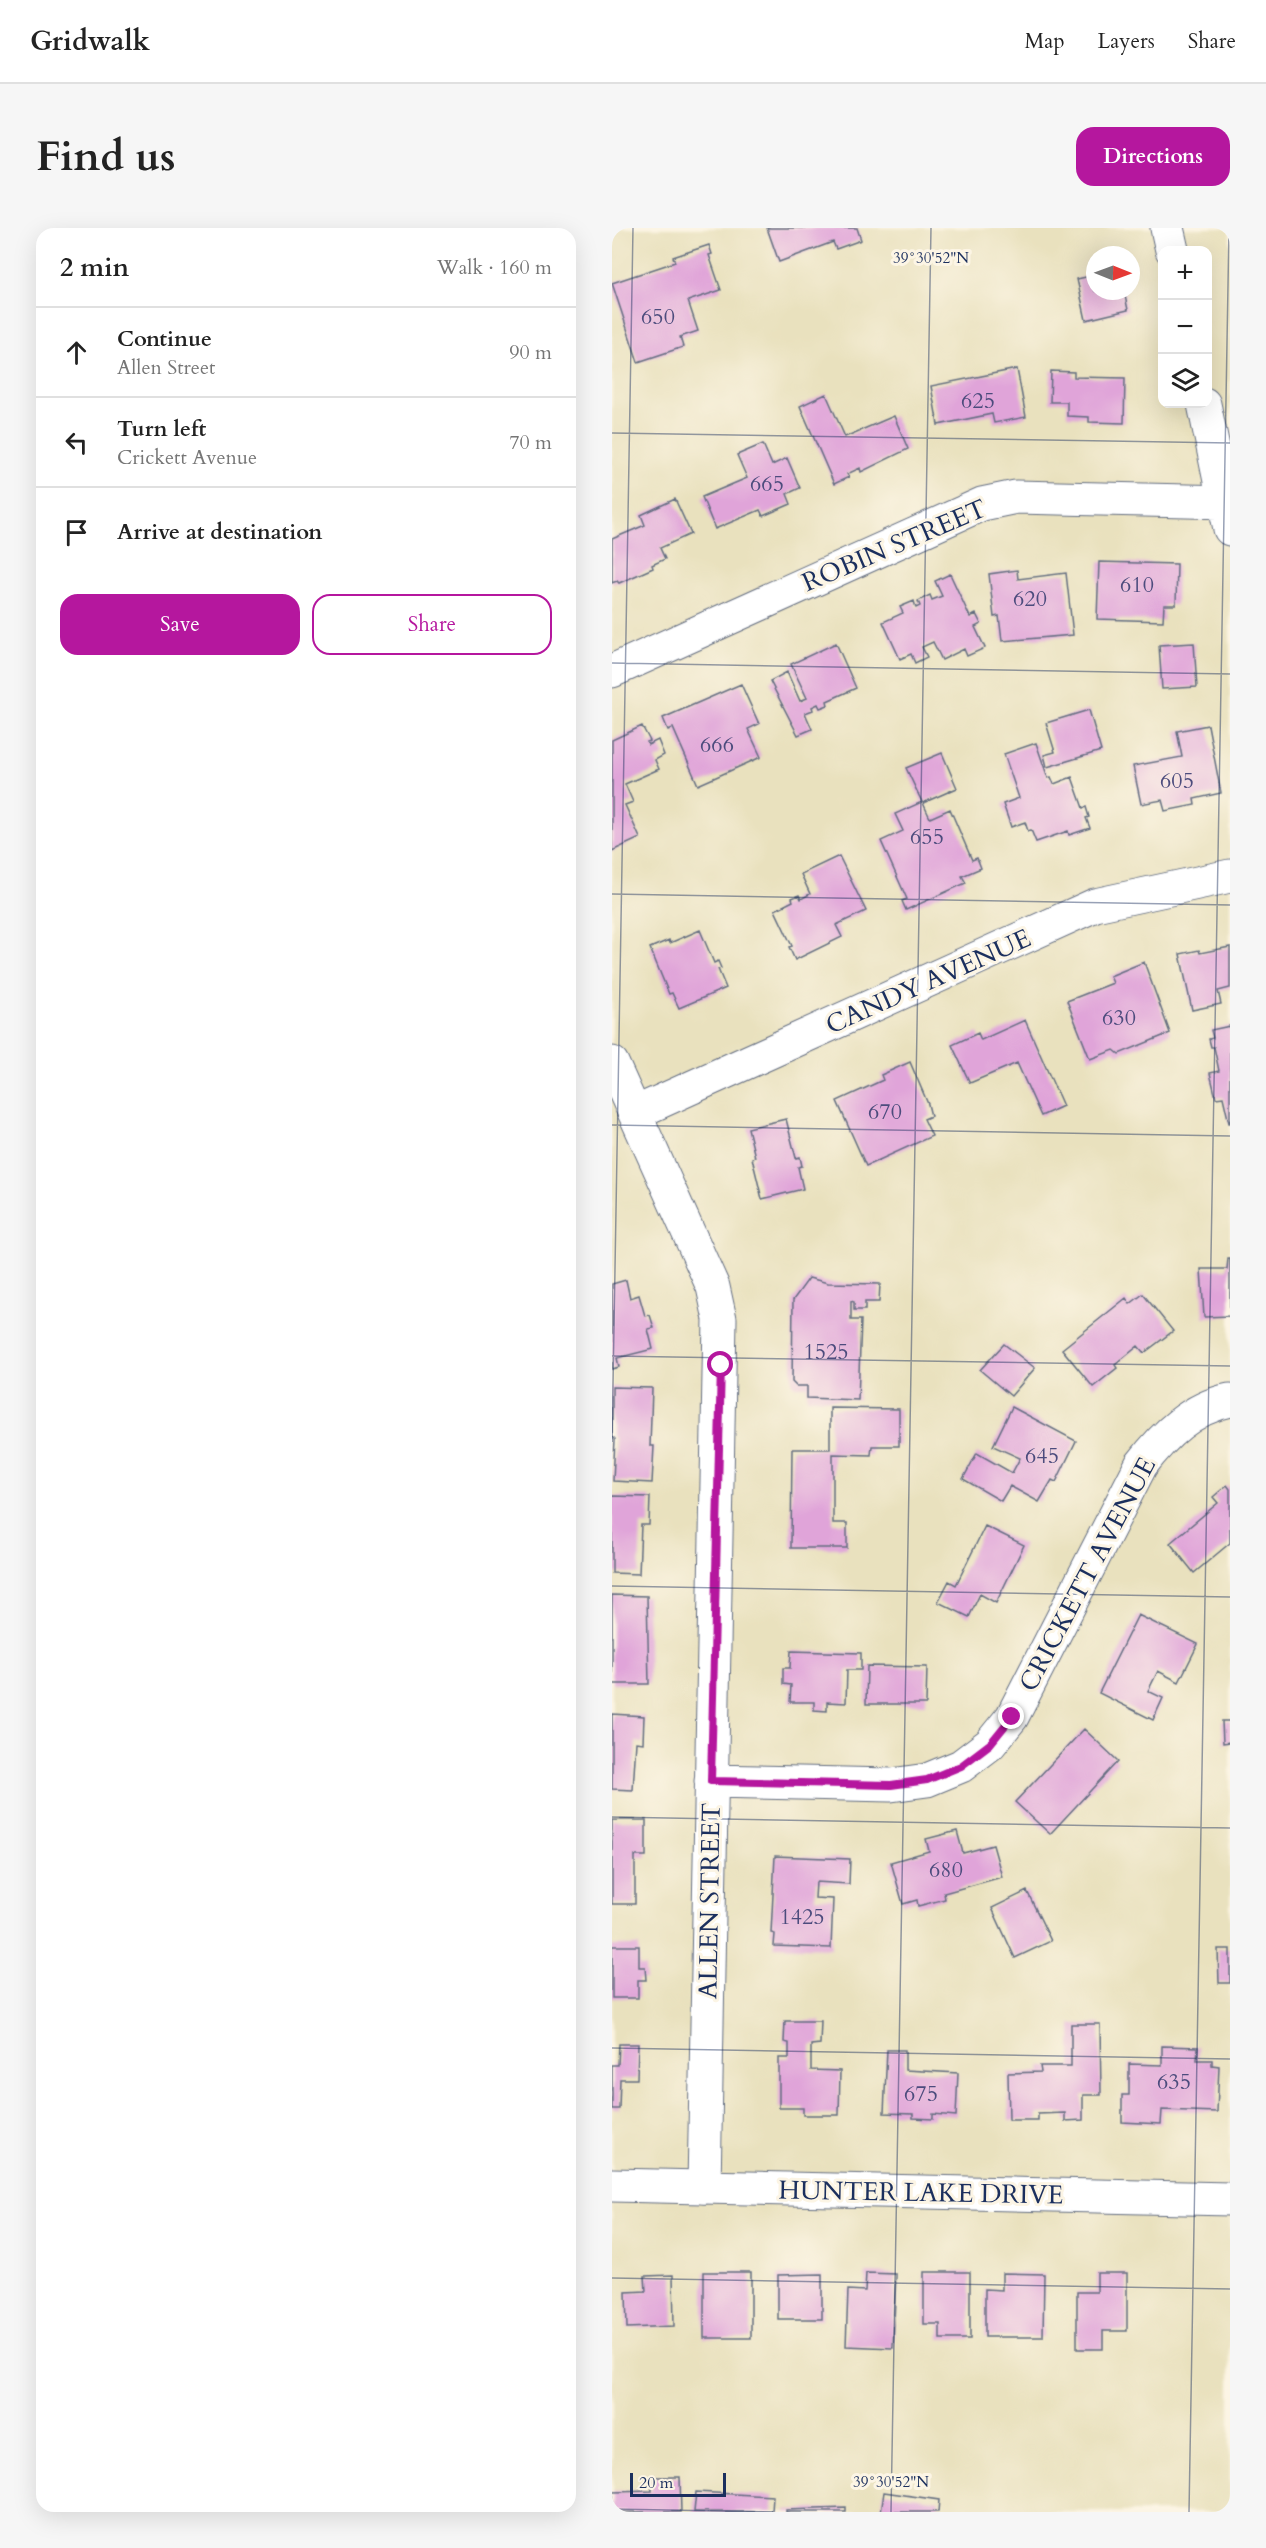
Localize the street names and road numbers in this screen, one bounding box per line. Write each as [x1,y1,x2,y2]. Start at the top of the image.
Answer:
street label: ROBIN STREET [796,491,992,600]
street label: CANDY AVENUE [820,920,1036,1042]
street label: CRICKETT AVENUE [1011,1451,1164,1697]
street label: ALLEN STREET [690,1802,729,2000]
street label: HUNTER LAKE DRIVE [778,2173,1064,2212]

